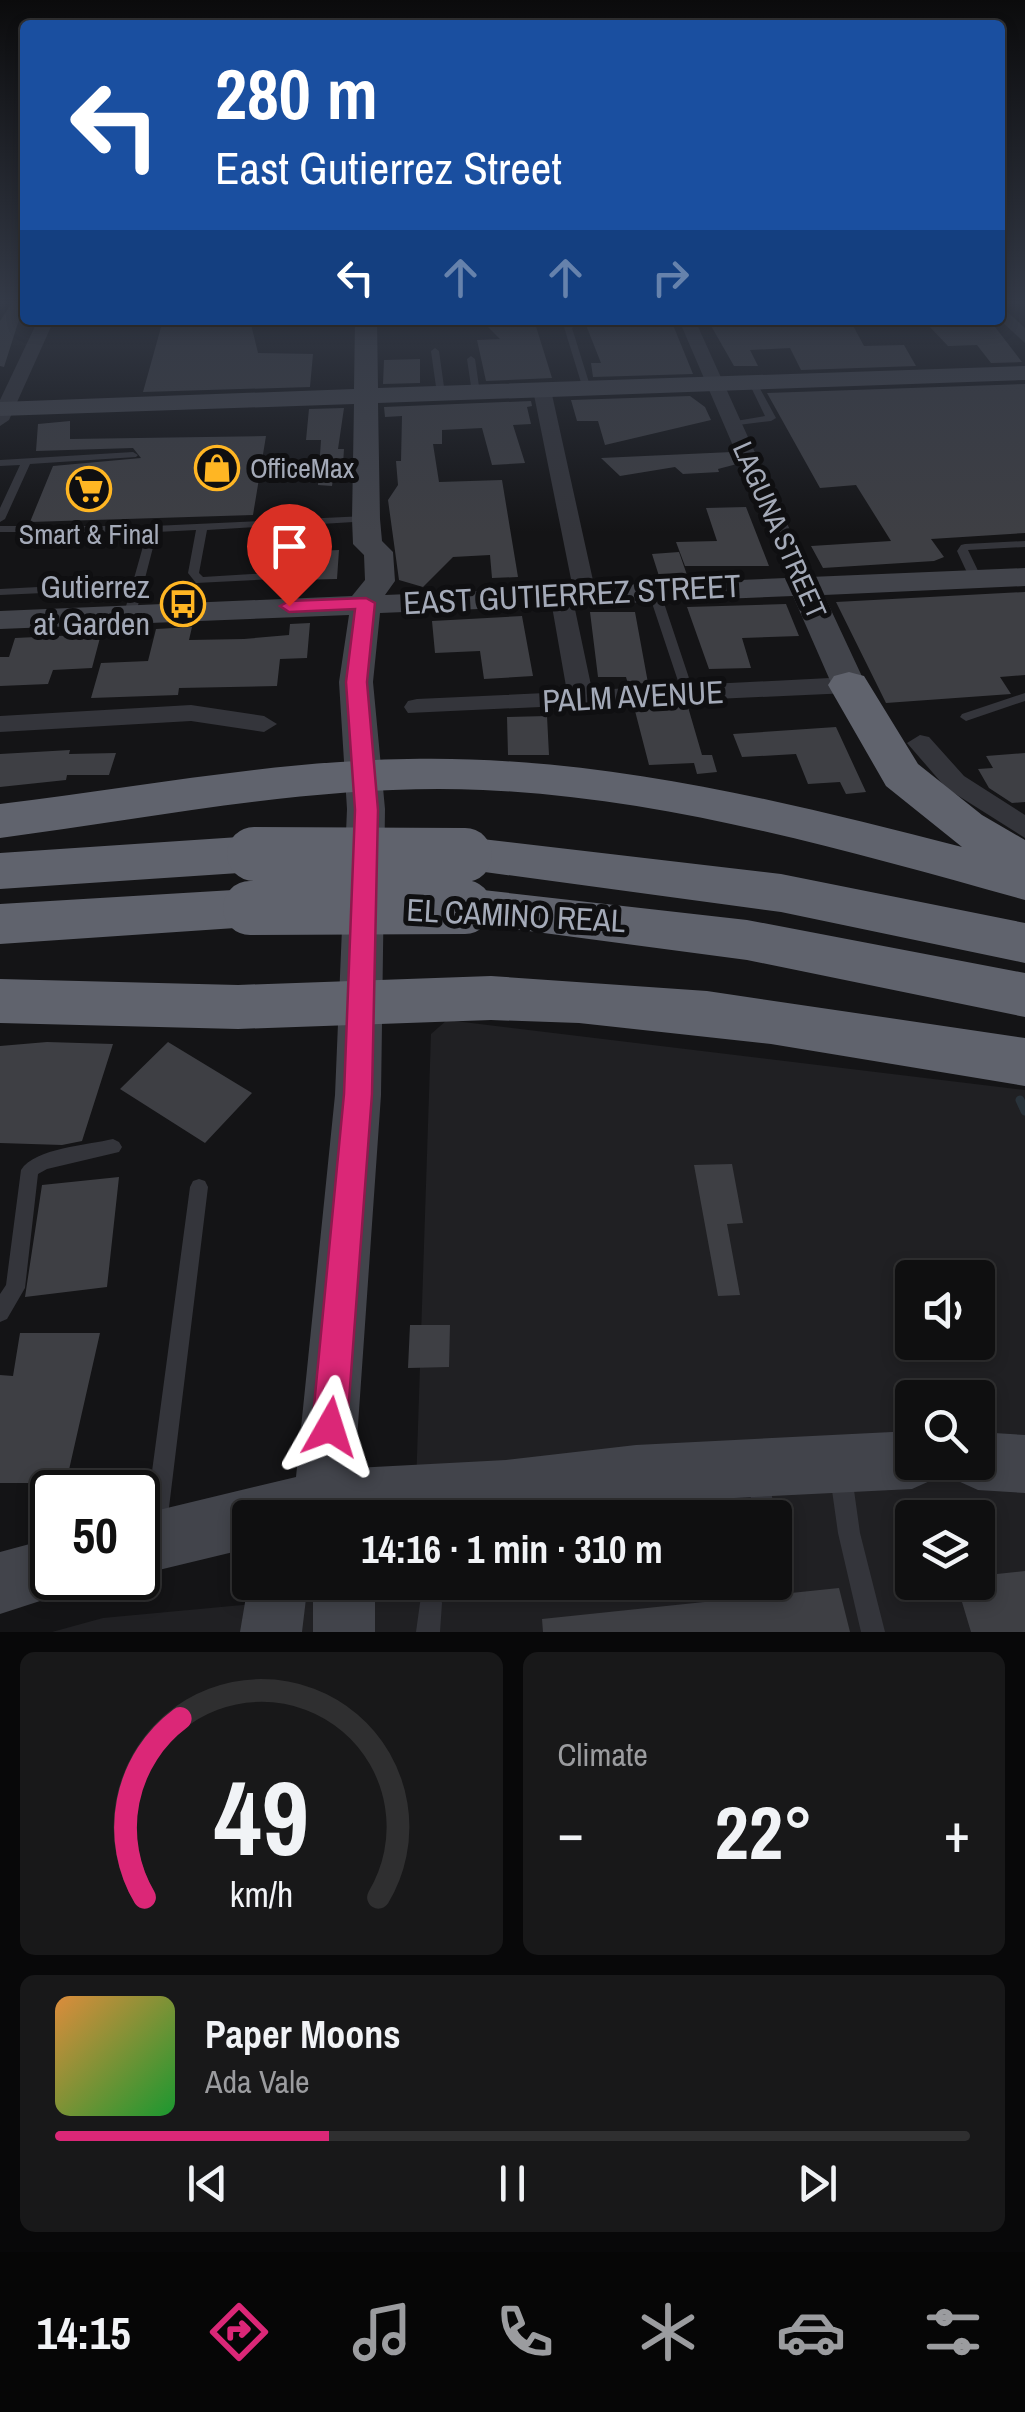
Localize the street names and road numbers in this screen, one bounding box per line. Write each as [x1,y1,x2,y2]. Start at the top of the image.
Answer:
street label: LAGUNA STREET [724,435,836,625]
street label: EAST GUTIERREZ STREET [402,564,742,624]
street label: PALM AVENUE [541,670,725,722]
street label: EL CAMINO REAL [405,888,627,942]

